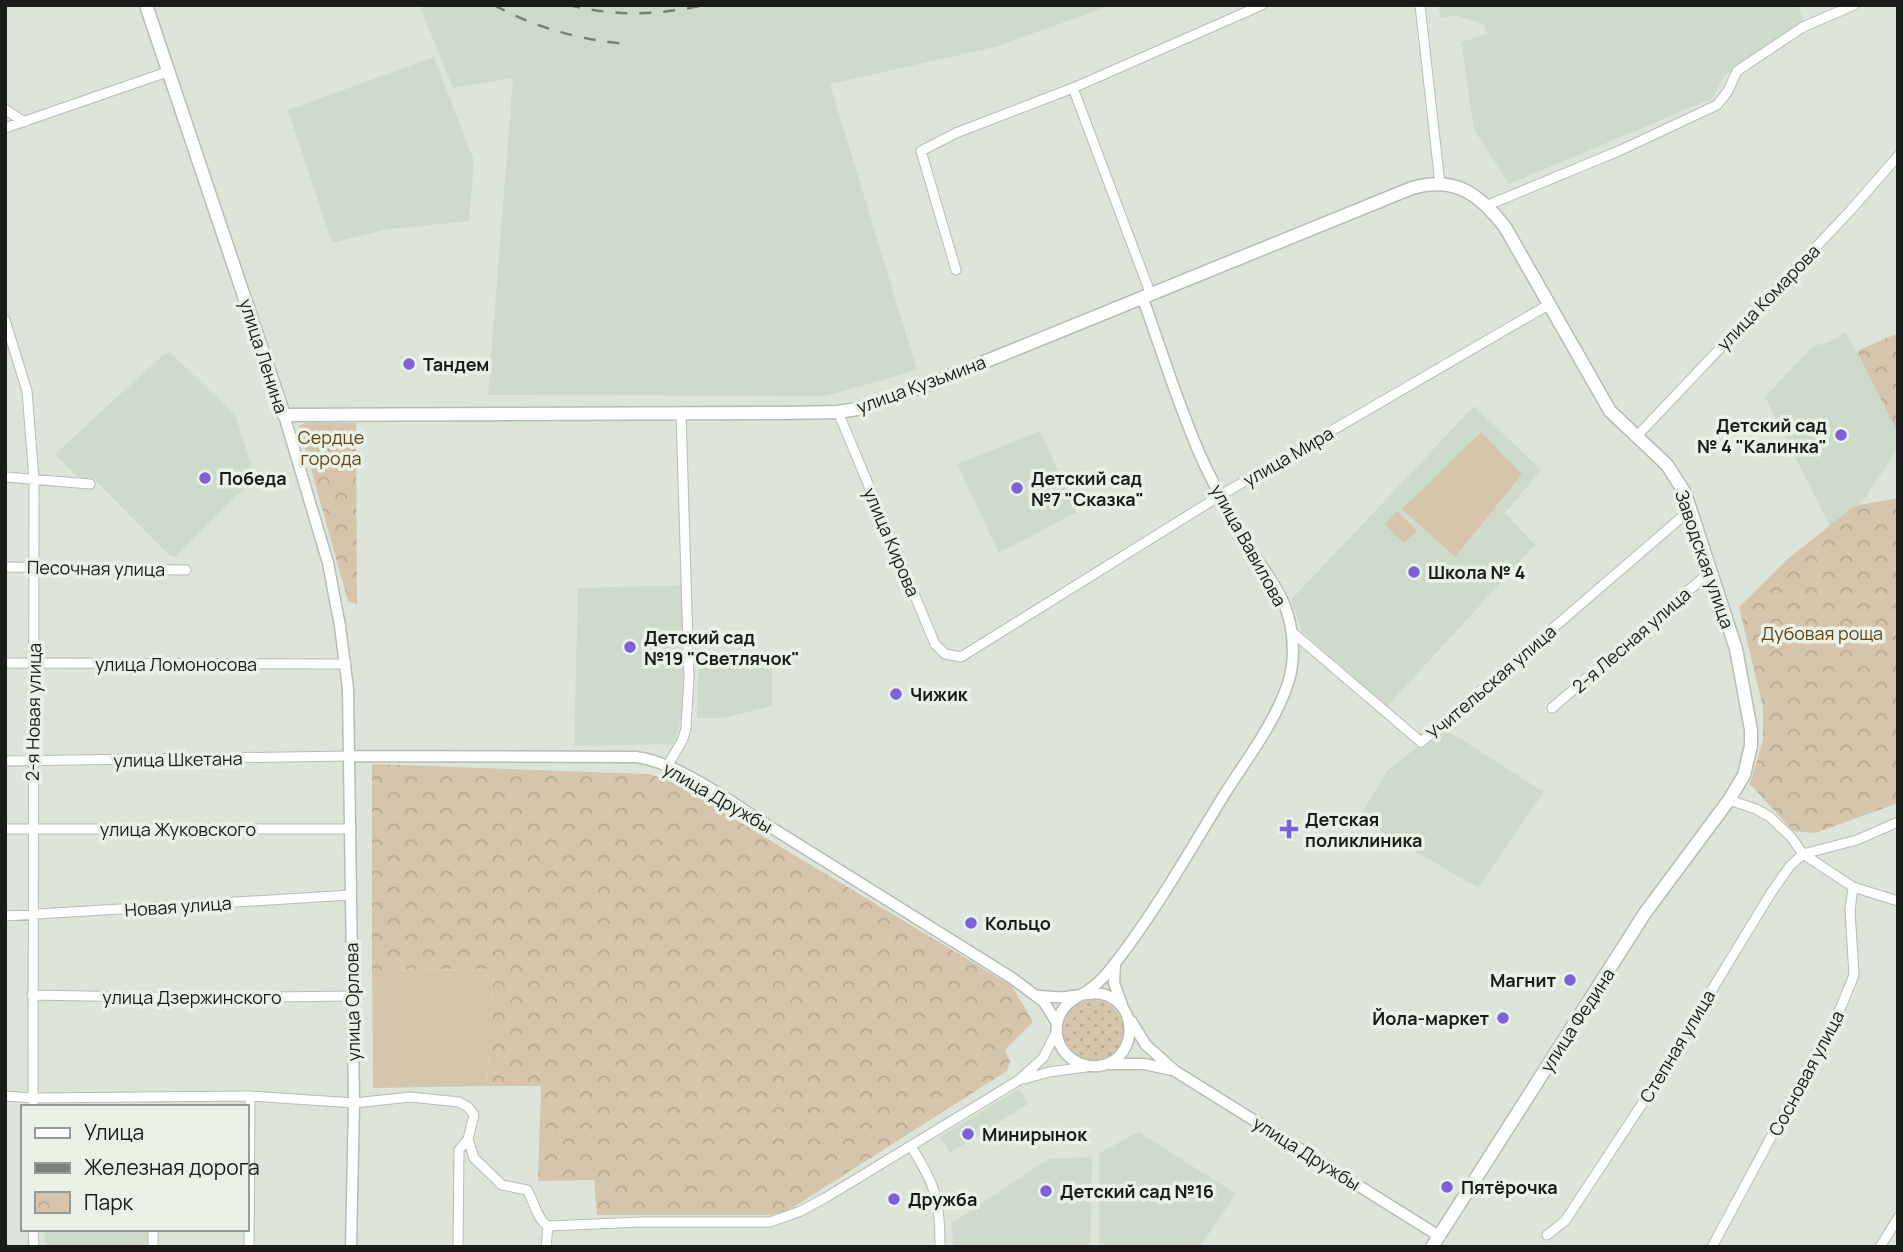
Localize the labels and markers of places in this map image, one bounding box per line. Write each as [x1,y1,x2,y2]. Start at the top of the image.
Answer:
place label: Тандем [423,352,489,376]
marker: Тандем [401,356,417,372]
place label: Детский сад № 4 "Калинка" [1697,413,1827,458]
marker: Детский сад № 4 "Калинка" [1833,427,1849,443]
place label: Победа [219,466,287,490]
place label: Детский сад №7 "Сказка" [1031,466,1144,511]
marker: Победа [197,470,213,486]
marker: Детский сад №7 "Сказка" [1009,480,1025,496]
place label: Школа № 4 [1428,560,1525,584]
marker: Школа № 4 [1406,564,1422,580]
place label: Детский сад №19 "Светлячок" [644,625,800,670]
marker: Детский сад №19 "Светлячок" [622,639,638,655]
place label: Чижик [910,682,969,706]
marker: Чижик [888,686,904,702]
place label: Детская поликлиника [1305,807,1422,852]
marker: Детская поликлиника [1279,819,1299,839]
place label: Кольцо [985,911,1051,935]
marker: Кольцо [963,915,979,931]
place label: Магнит [1490,968,1556,992]
marker: Магнит [1562,972,1578,988]
place label: Йола-маркет [1372,1006,1489,1030]
marker: Йола-маркет [1495,1010,1511,1026]
place label: Минирынок [982,1122,1088,1146]
marker: Минирынок [960,1126,976,1142]
place label: Пятёрочка [1461,1175,1558,1199]
place label: Детский сад №16 [1060,1179,1214,1203]
marker: Пятёрочка [1439,1179,1455,1195]
marker: Детский сад №16 [1038,1183,1054,1199]
place label: Дружба [908,1187,977,1211]
marker: Дружба [886,1191,902,1207]

